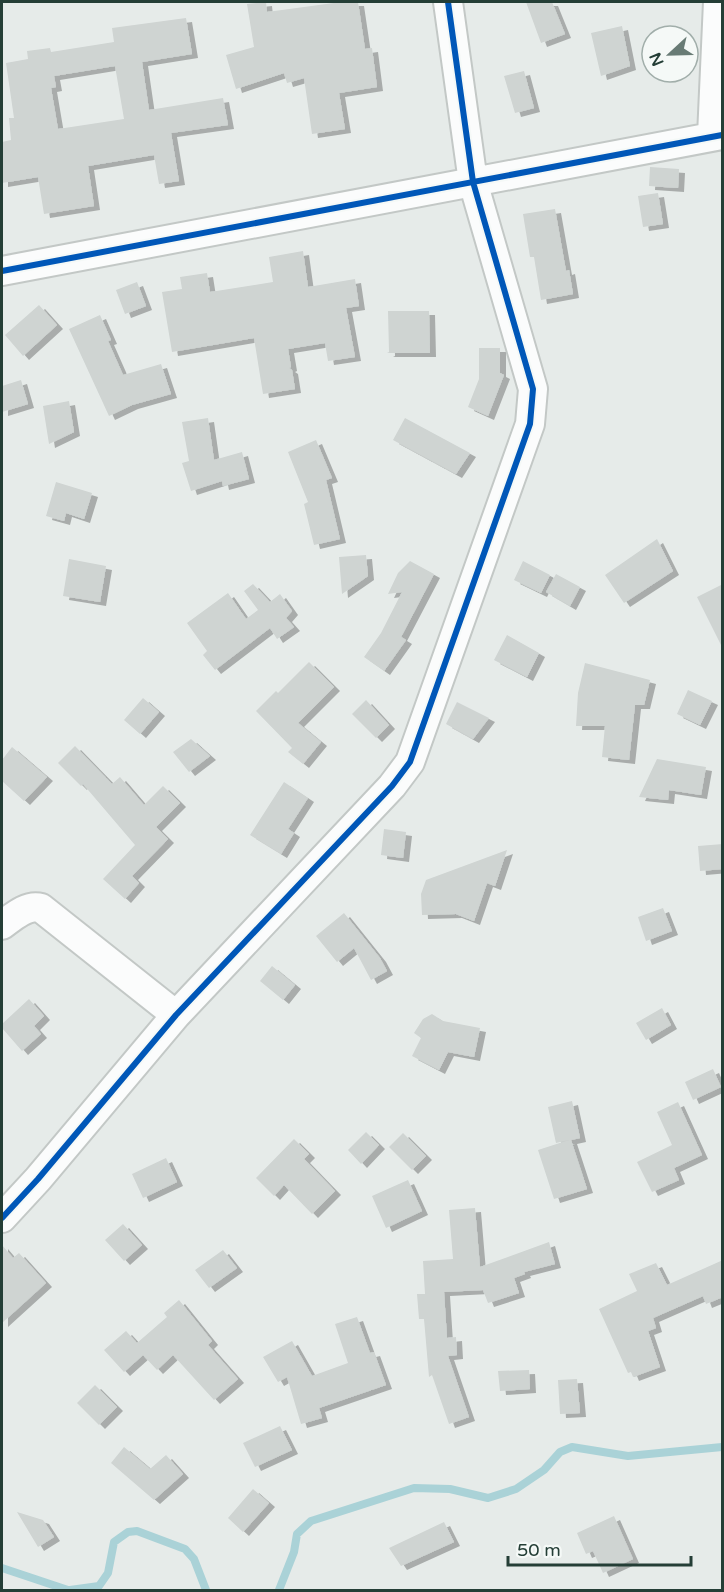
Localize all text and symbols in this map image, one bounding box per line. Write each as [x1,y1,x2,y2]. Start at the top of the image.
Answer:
north arrow [640,24,700,84]
text: N [645,50,669,69]
scale bar [508,1529,691,1567]
text: 50 m [517,1539,561,1561]

